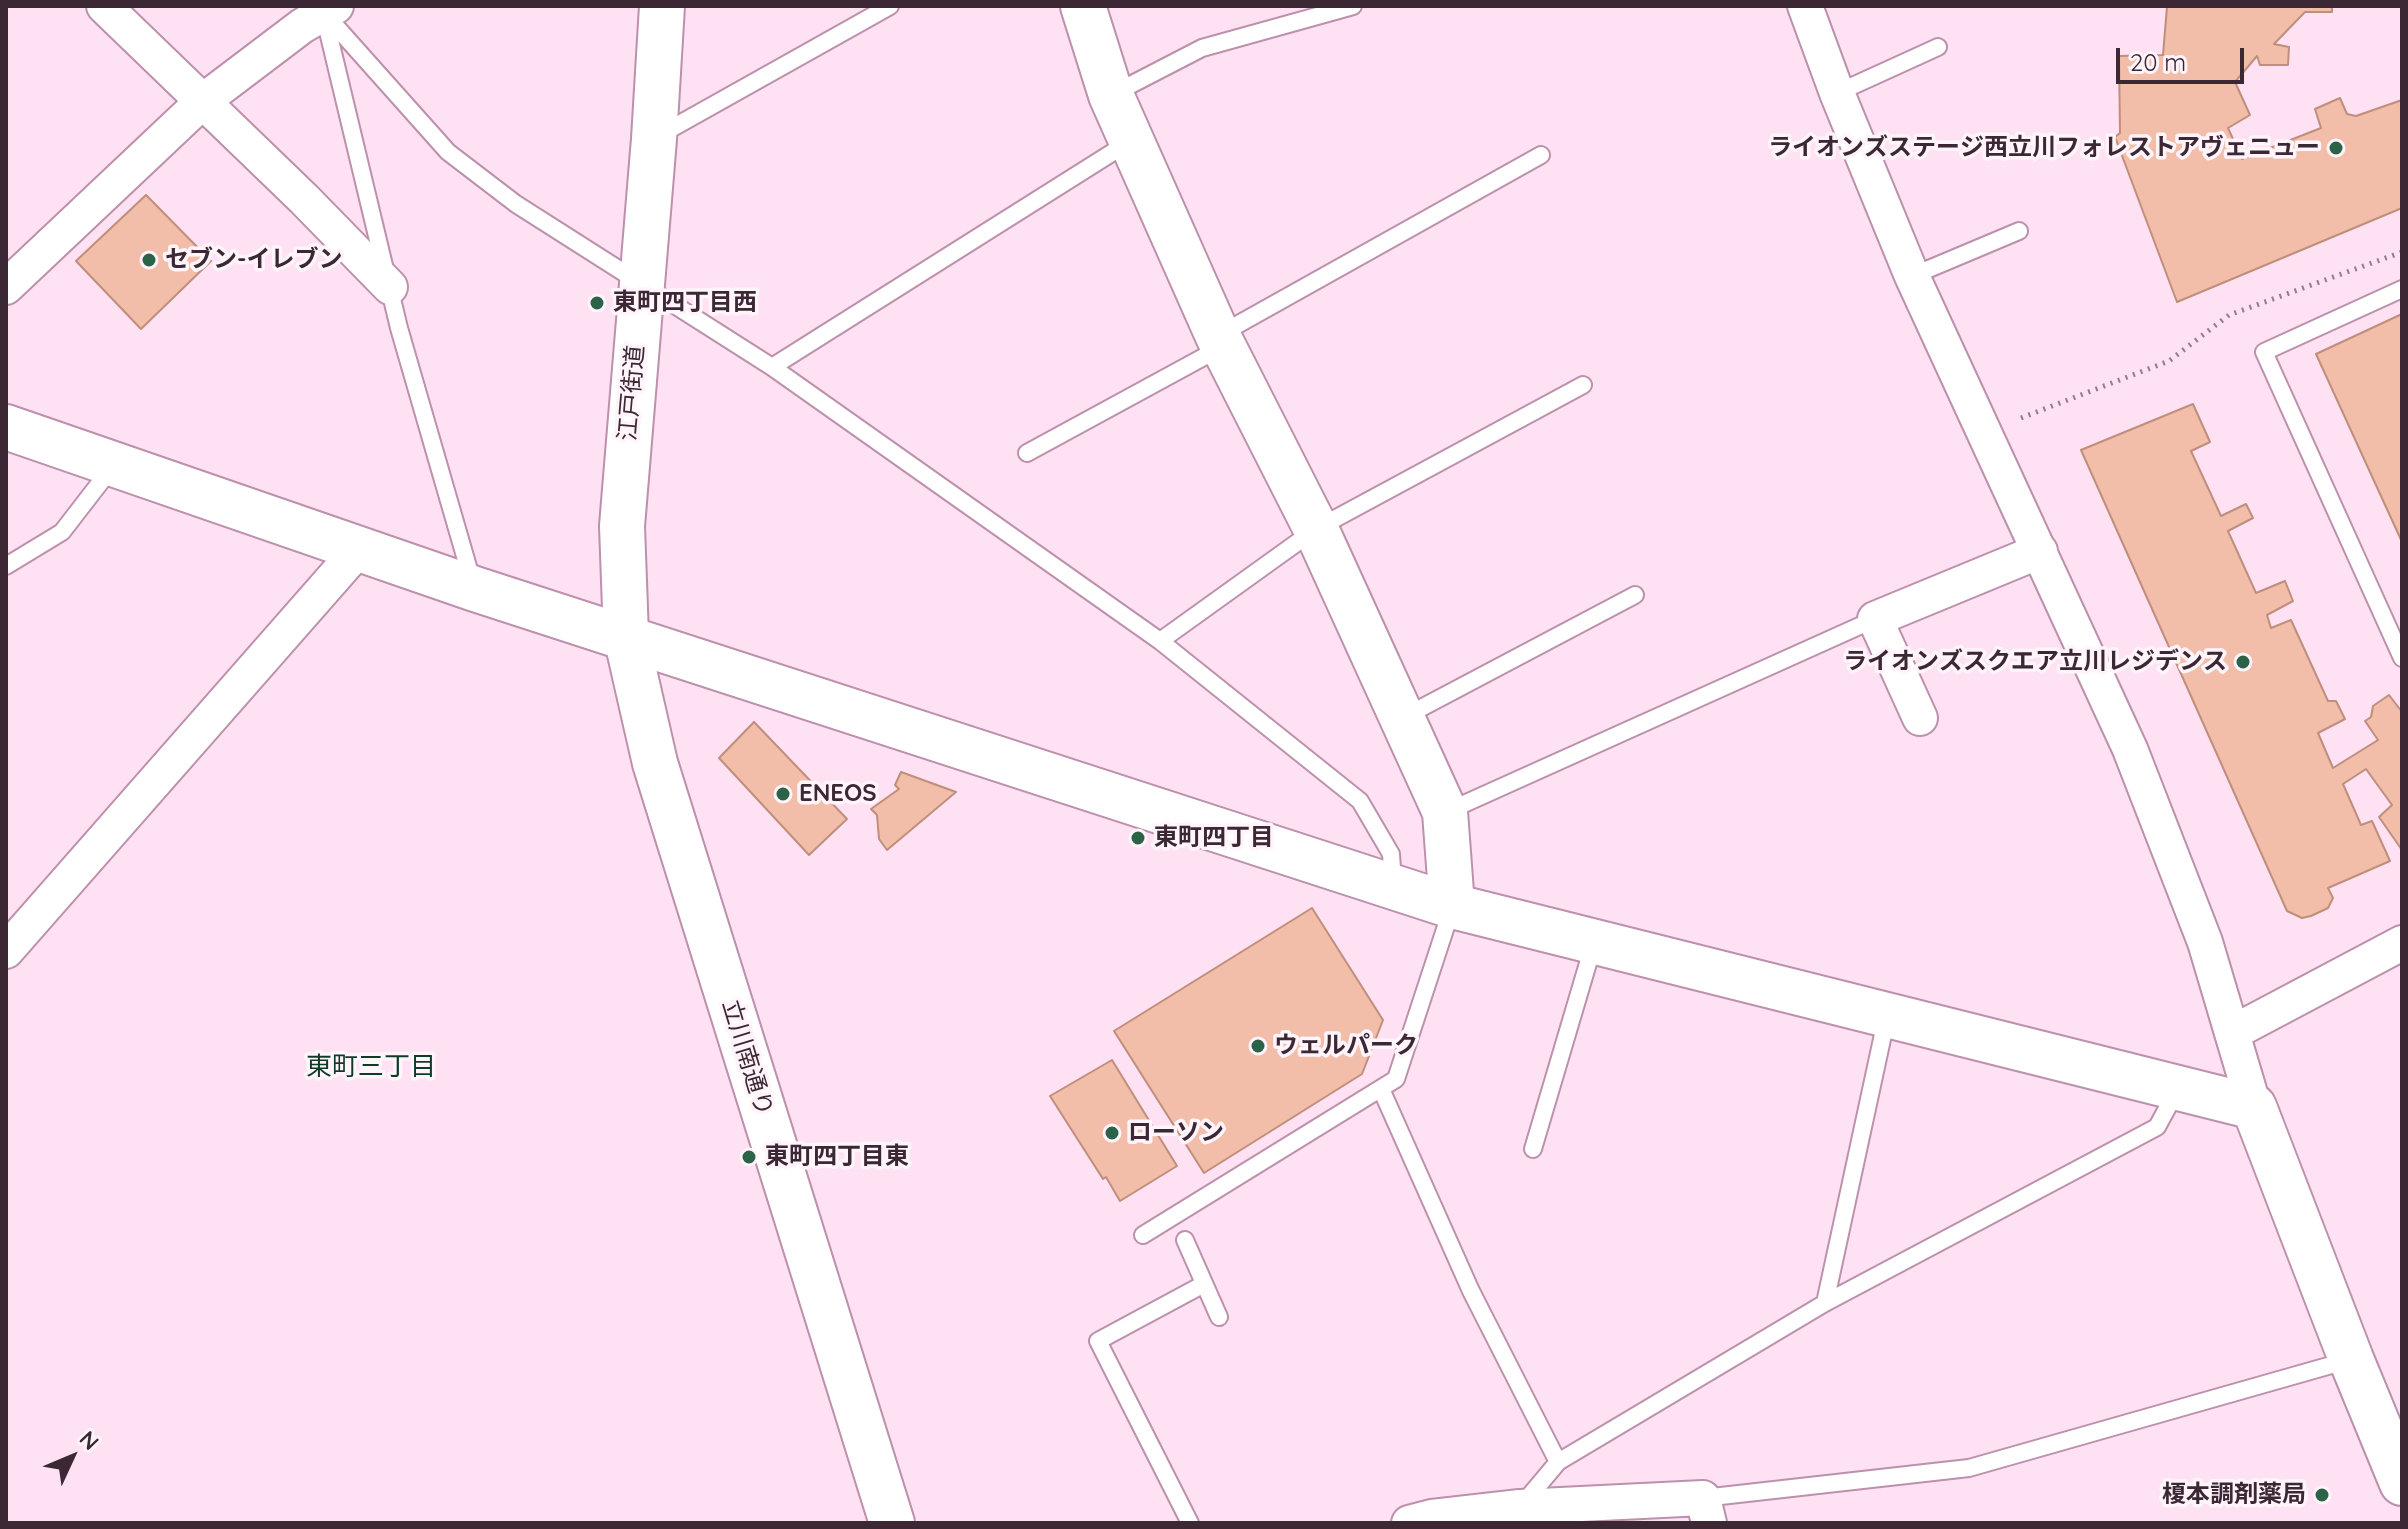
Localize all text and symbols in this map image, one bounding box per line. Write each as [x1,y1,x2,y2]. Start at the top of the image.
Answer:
scale bar [2120,32,2248,82]
text: 20 m [2130,47,2186,77]
place label: ライオンズステージ西立川フォレストアヴェニュー [1768,134,2320,162]
marker: ライオンズステージ西立川フォレストアヴェニュー [2327,139,2345,157]
place label: セブン-イレブン [165,246,343,274]
marker: セブン-イレブン [140,251,158,269]
place label: 東町四丁目西 [613,289,757,317]
marker: 東町四丁目西 [588,294,606,312]
street label: 江戸街道 [613,344,651,442]
place label: ライオンズスクエア立川レジデンス [1843,648,2227,676]
marker: ライオンズスクエア立川レジデンス [2234,653,2252,671]
place label: ENEOS [799,780,877,808]
marker: ENEOS [774,785,792,803]
place label: 東町四丁目 [1154,824,1274,852]
marker: 東町四丁目 [1129,829,1147,847]
street label: 立川南通り [716,996,778,1120]
place label: ウェルパーク [1274,1032,1418,1060]
marker: ウェルパーク [1249,1037,1267,1055]
district label: 東町三丁目 [306,1051,436,1083]
place label: ローソン [1128,1119,1224,1147]
marker: ローソン [1103,1124,1121,1142]
place label: 東町四丁目東 [765,1143,909,1171]
marker: 東町四丁目東 [740,1148,758,1166]
north arrow [32,1417,112,1497]
text: N [74,1425,105,1456]
place label: 榎本調剤薬局 [2162,1481,2306,1509]
marker: 榎本調剤薬局 [2313,1486,2331,1504]

